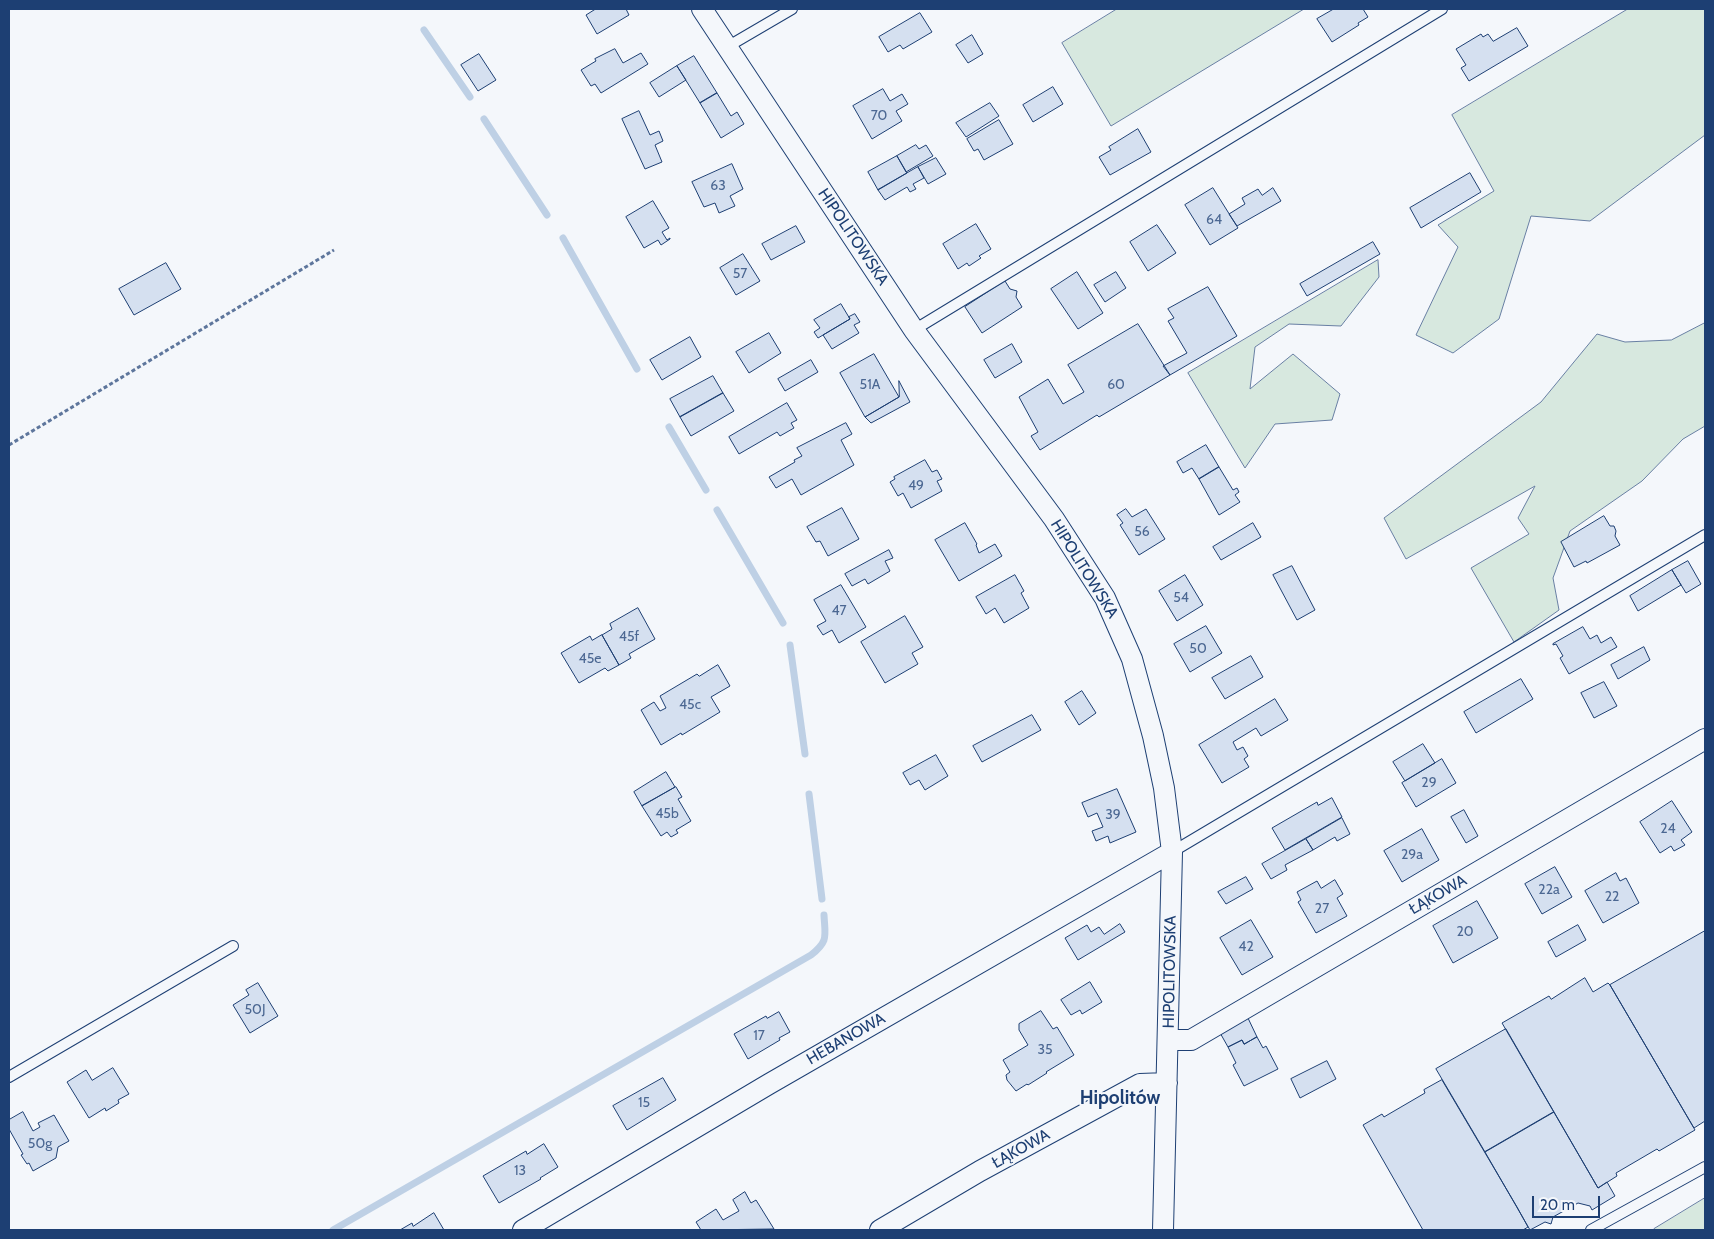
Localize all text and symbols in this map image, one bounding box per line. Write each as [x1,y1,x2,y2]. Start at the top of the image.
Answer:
house number: 70 [871,108,887,124]
house number: 63 [710,178,726,194]
street label: HIPOLITOWSKA [814,185,892,289]
house number: 64 [1206,212,1222,228]
house number: 57 [733,266,747,282]
house number: 51A [860,377,880,393]
house number: 60 [1107,377,1125,393]
house number: 49 [908,478,924,494]
street label: HIPOLITOWSKA [1046,516,1122,622]
house number: 56 [1134,524,1150,540]
house number: 54 [1173,590,1189,606]
house number: 47 [831,603,847,619]
house number: 45f [619,629,639,645]
house number: 50 [1189,641,1207,657]
house number: 45e [579,651,601,667]
house number: 45c [679,697,701,713]
house number: 29 [1421,775,1437,791]
house number: 45b [655,806,679,822]
house number: 39 [1105,807,1121,823]
house number: 24 [1660,821,1676,837]
house number: 29a [1401,847,1423,863]
street label: ŁĄKOWA [1406,871,1470,919]
house number: 22a [1538,882,1560,898]
house number: 22 [1605,889,1619,905]
house number: 27 [1315,901,1329,917]
street label: HIPOLITOWSKA [1159,916,1181,1028]
house number: 20 [1456,924,1474,940]
house number: 42 [1238,939,1254,955]
house number: 50J [245,1002,265,1018]
street label: HEBANOWA [803,1009,889,1069]
house number: 17 [753,1028,765,1044]
house number: 35 [1037,1042,1053,1058]
district label: Hipolitów [1080,1087,1160,1109]
house number: 15 [638,1095,650,1111]
street label: ŁĄKOWA [989,1125,1053,1173]
house number: 50g [28,1136,52,1152]
house number: 13 [514,1163,526,1179]
scale bar [1534,1186,1602,1218]
text: 20 m [1540,1196,1575,1214]

